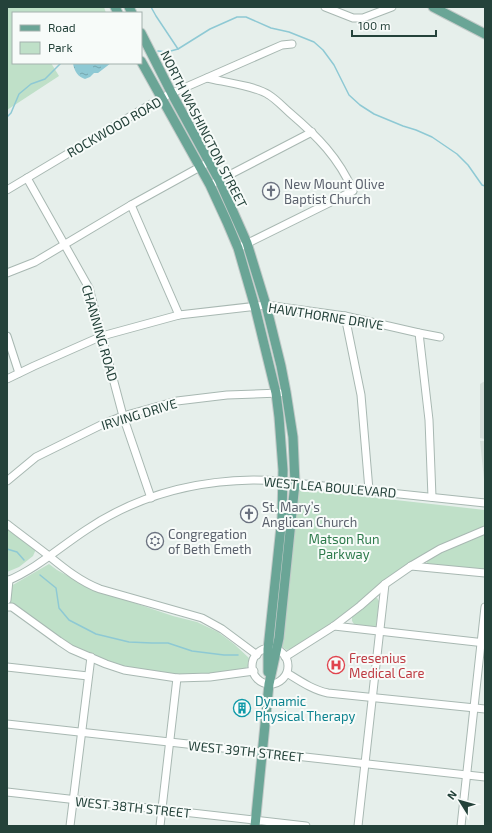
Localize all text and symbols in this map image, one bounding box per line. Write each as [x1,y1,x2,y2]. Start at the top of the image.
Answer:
legend [12,12,142,64]
scale bar [352,12,436,38]
text: 100 m [358,18,390,32]
text: Road [48,20,76,34]
text: Park [48,40,73,54]
street label: NORTH WASHINGTON STREET [157,48,251,211]
street label: ROCKWOOD ROAD [64,93,164,161]
place label: New Mount Olive Baptist Church [284,176,385,207]
church icon: New Mount Olive Baptist Church [261,181,281,201]
street label: CHANNING ROAD [79,283,121,383]
street label: HAWTHORNE DRIVE [267,299,385,333]
street label: IRVING DRIVE [99,395,179,433]
street label: WEST LEA BOULEVARD [263,473,397,501]
place label: St. Mary’s Anglican Church [262,499,357,530]
church icon: St. Mary’s Anglican Church [239,504,259,524]
place label: Congregation of Beth Emeth [168,526,252,557]
synagogue icon: Congregation of Beth Emeth [145,531,165,551]
park label: Matson Run Parkway [309,531,379,562]
place label: Fresenius Medical Care [349,650,425,681]
hospital icon: Fresenius Medical Care [326,655,346,675]
place label: Dynamic Physical Therapy [255,693,355,724]
building icon: Dynamic Physical Therapy [232,698,252,718]
street label: WEST 39TH STREET [188,737,305,765]
north arrow [440,781,480,821]
text: N [444,788,459,802]
street label: WEST 38TH STREET [74,793,192,821]

